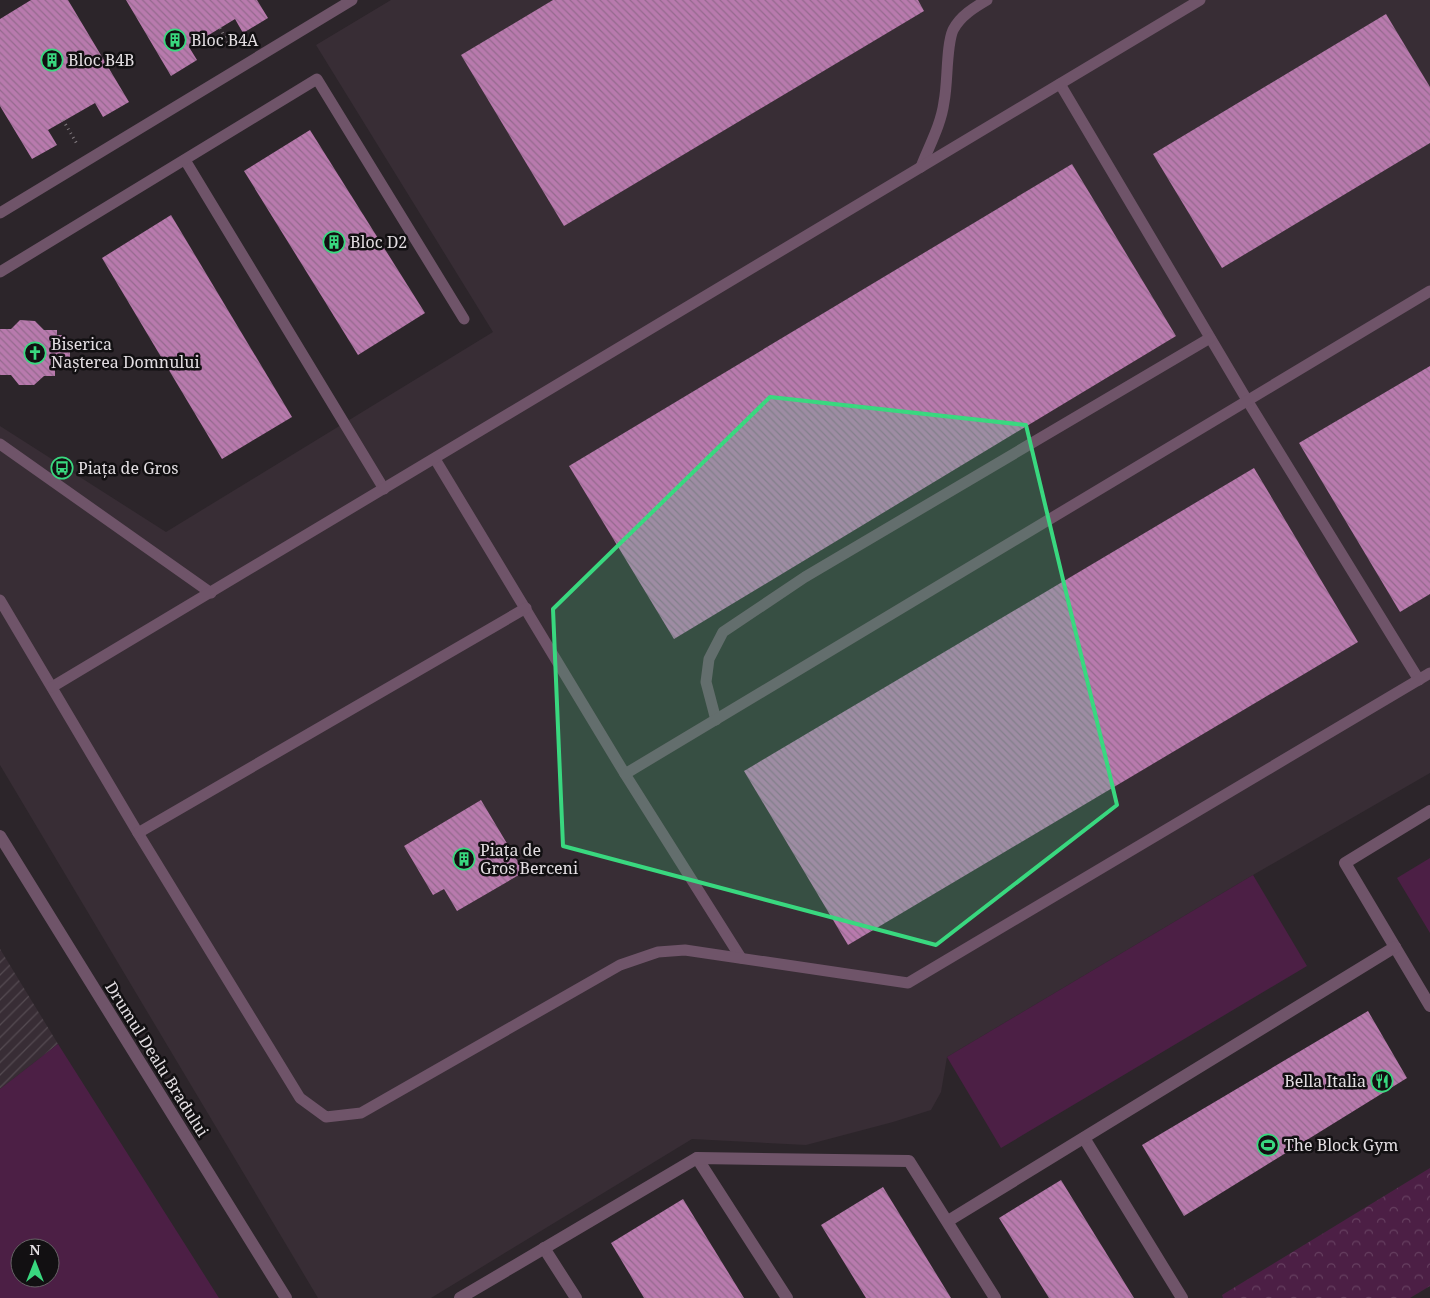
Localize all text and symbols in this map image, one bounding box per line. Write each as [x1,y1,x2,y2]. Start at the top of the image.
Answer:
building icon: Bloc B4A [163,28,187,52]
place label: Bloc B4A [191,29,259,51]
building icon: Bloc B4B [40,48,64,72]
place label: Bloc B4B [68,49,135,71]
building icon: Bloc D2 [322,230,346,254]
place label: Bloc D2 [350,231,407,253]
place label: Biserica Nașterea Domnului [51,333,200,373]
church icon: Biserica Nașterea Domnului [23,341,47,365]
bus stop icon: Piața de Gros [50,456,74,480]
place label: Piața de Gros [78,457,179,479]
place label: Piața de Gros Berceni [480,839,578,879]
building icon: Piața de Gros Berceni [452,847,476,871]
street label: Drumul Dealu Bradului [100,977,214,1141]
restaurant icon: Bella Italia [1370,1069,1394,1093]
place label: Bella Italia [1284,1070,1366,1092]
sports icon: The Block Gym [1256,1133,1280,1157]
place label: The Block Gym [1284,1134,1398,1156]
north arrow [10,1238,60,1288]
text: N [29,1240,41,1259]

